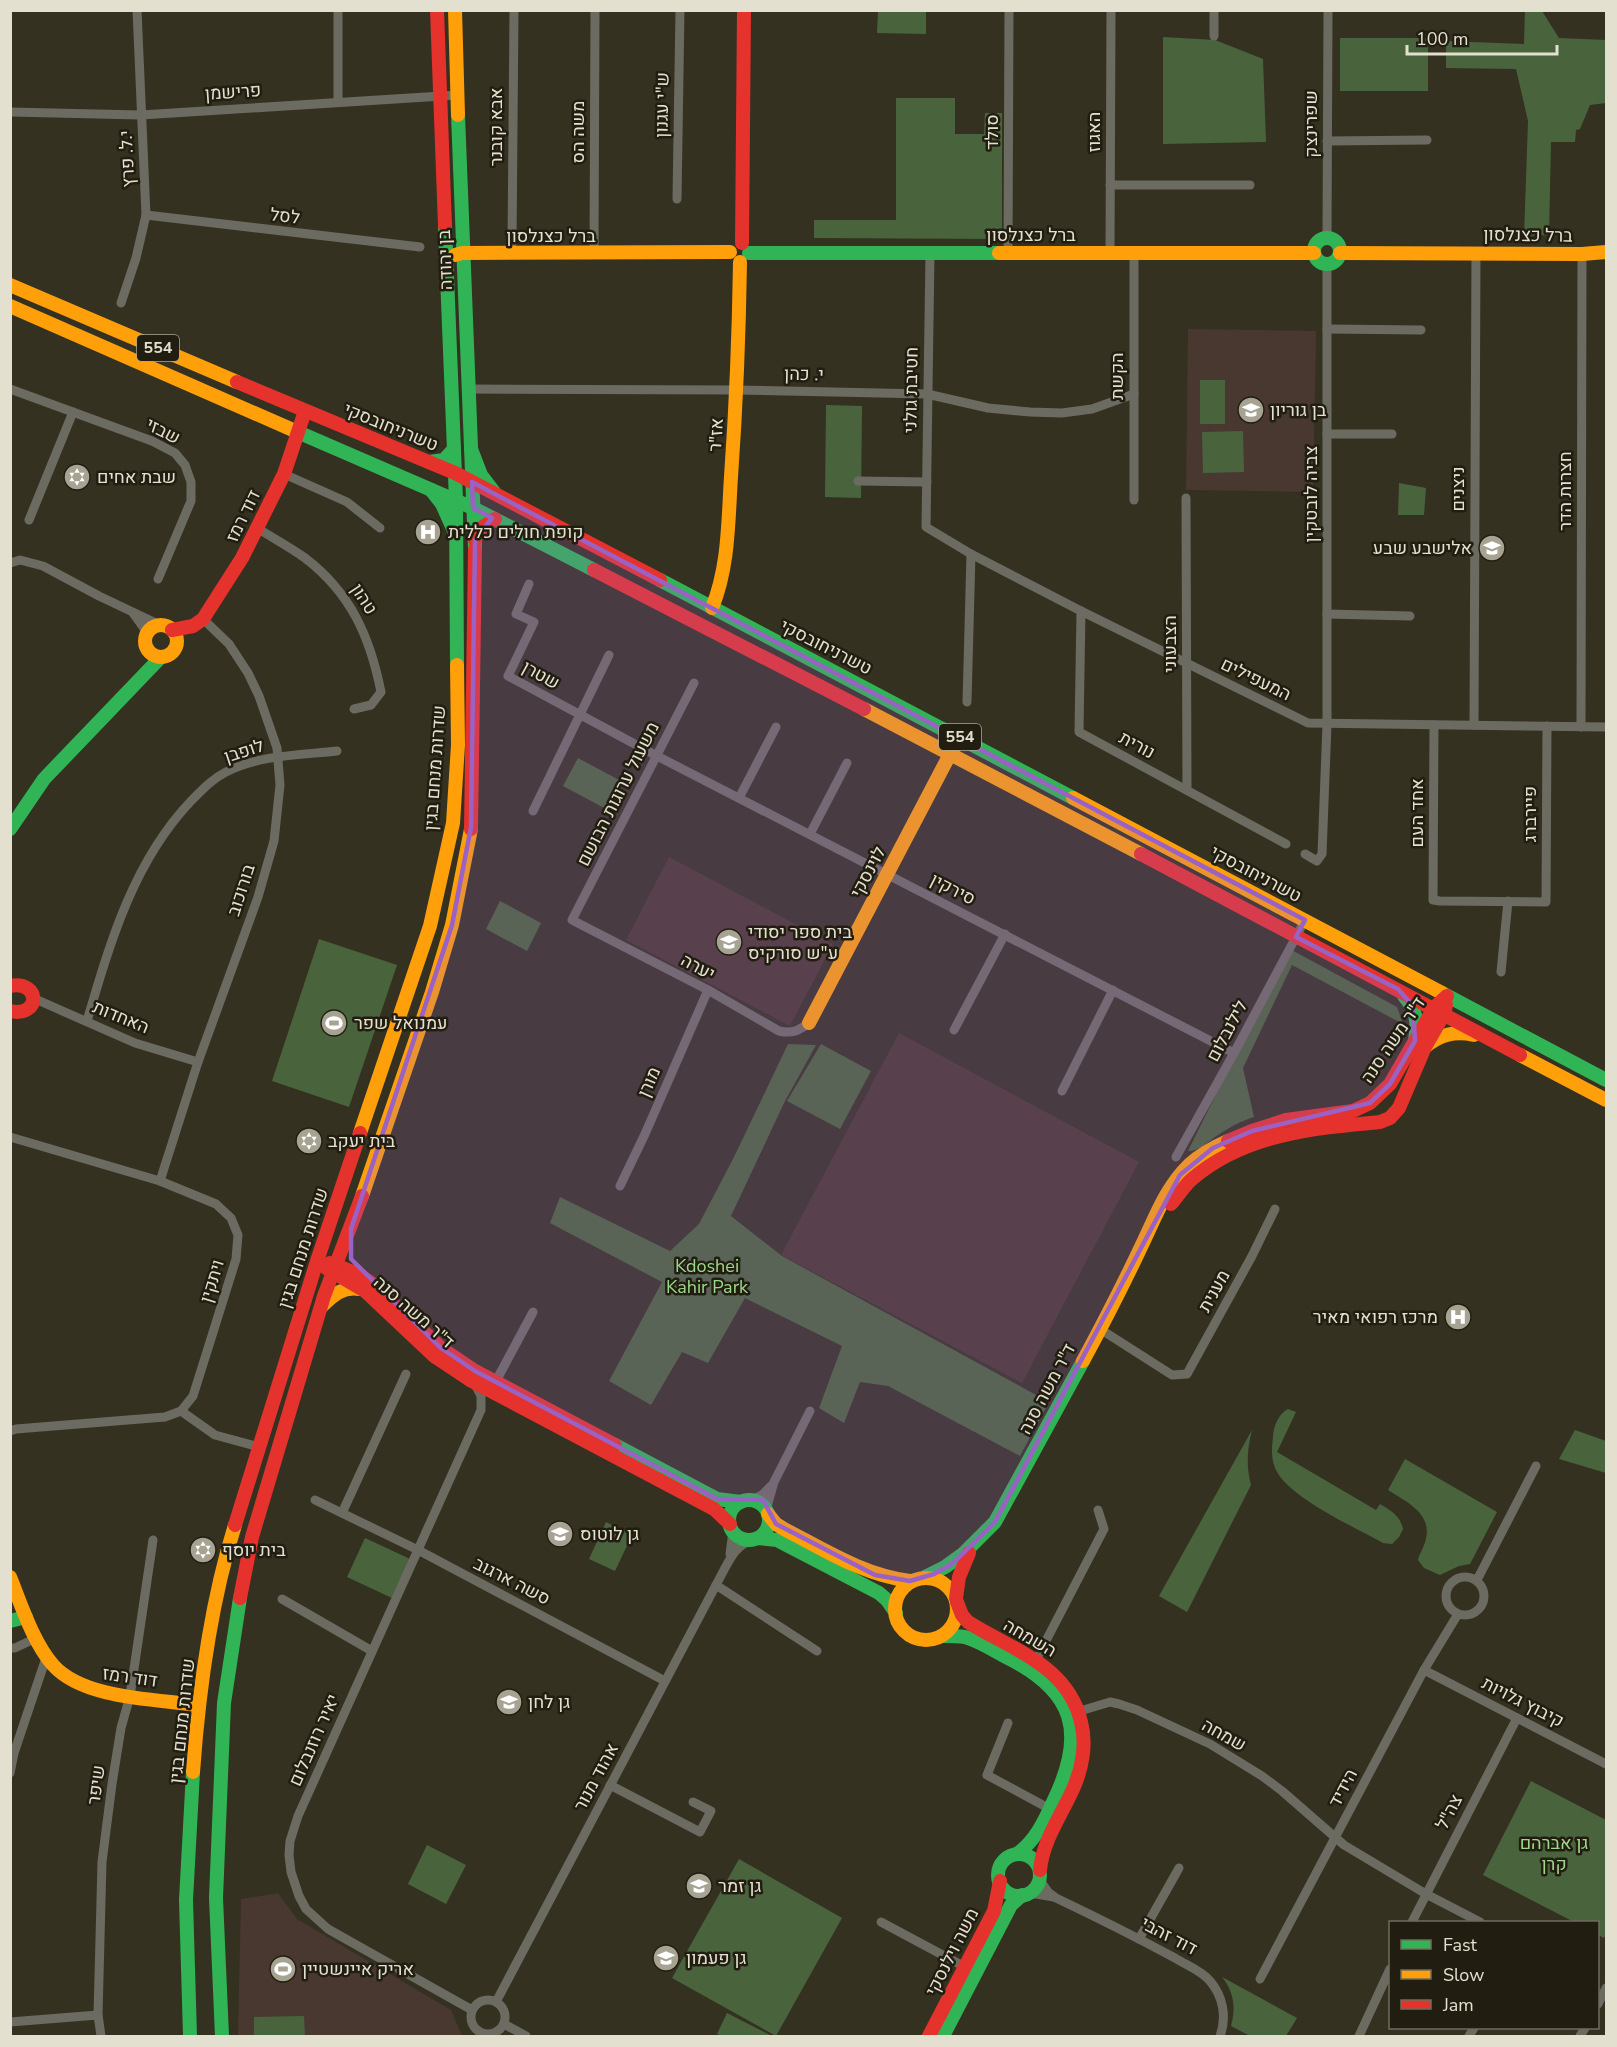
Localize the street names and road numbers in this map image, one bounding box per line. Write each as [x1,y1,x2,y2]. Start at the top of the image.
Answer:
street label: ש"י עגנון [649,72,675,138]
street label: פרישמן [204,78,262,106]
street label: אבא קובנר [484,88,508,166]
street label: שפרינצק [1299,90,1323,158]
street label: משה הס [566,101,590,163]
street label: האגוז [1082,112,1106,152]
street label: סולד [980,114,1004,150]
street label: י.ל. פרץ [114,130,140,188]
street label: לסל [269,202,301,230]
street label: ברל כצנלסון [1483,222,1573,248]
street label: ברל כצנלסון [986,223,1076,247]
street label: ברל כצנלסון [506,224,596,248]
street label: בן יהודה [432,229,458,291]
road number: 554 [137,335,179,361]
street label: חטיבת גולני [898,347,924,433]
street label: הקשת [1105,352,1129,400]
street label: י. כהן [784,362,824,386]
street label: טשרניחובסקי [340,397,442,457]
street label: שבזי [142,412,184,450]
street label: אז"ר [703,417,729,453]
street label: צביה לובטקין [1299,445,1323,542]
street label: חצרות הדר [1553,451,1577,531]
street label: ניצנים [1446,466,1470,512]
street label: דוד רמז [220,486,266,546]
street label: טהון [345,579,383,619]
street label: טשרניחובסקי [776,614,876,680]
street label: הצבעוני [1158,615,1182,673]
street label: המעפילים [1217,652,1295,706]
street label: שטרן [518,655,564,695]
street label: שדרות מנחם בגין [419,704,451,832]
street label: משעול ערוגות הבושם [571,718,665,870]
road number: 554 [939,724,981,750]
street label: נורית [1115,726,1159,764]
street label: לופבן [221,733,267,769]
street label: אחד העם [1405,779,1429,847]
street label: פיירברג [1518,786,1542,842]
street label: טשרניחובסקי [1206,840,1306,908]
street label: לוינסקי [845,842,891,902]
street label: בורוכוב [221,860,261,919]
street label: סירקין [926,868,980,910]
street label: יערה [677,948,719,986]
street label: ד"ר משה סנה [1355,992,1431,1088]
street label: האחדות [89,995,153,1039]
street label: לילנבלום [1201,996,1253,1066]
street label: מורן [632,1063,666,1101]
street label: שדרות מנחם בגין [272,1185,334,1311]
street label: ויתקין [194,1257,230,1305]
street label: מענית [1193,1265,1235,1317]
street label: ד"ר משה סנה [369,1270,459,1354]
street label: ד"ר משה סנה [1013,1339,1081,1439]
street label: סשה ארגוב [470,1551,554,1611]
street label: השמחה [999,1613,1061,1663]
street label: שדרות מנחם בגין [163,1657,201,1785]
street label: דוד רמז [101,1661,159,1693]
street label: קיבוץ גלויות [1478,1671,1568,1733]
street label: יאיר רוזנבלום [283,1690,345,1790]
street label: שמחה [1198,1713,1250,1757]
street label: אהוד מנור [568,1739,624,1815]
street label: שיפר [81,1764,111,1806]
street label: הידיד [1323,1765,1363,1811]
street label: צה"ל [1430,1790,1468,1834]
street label: משה וילנסקי [920,1904,984,2000]
street label: דוד זהבי [1137,1911,1201,1961]

